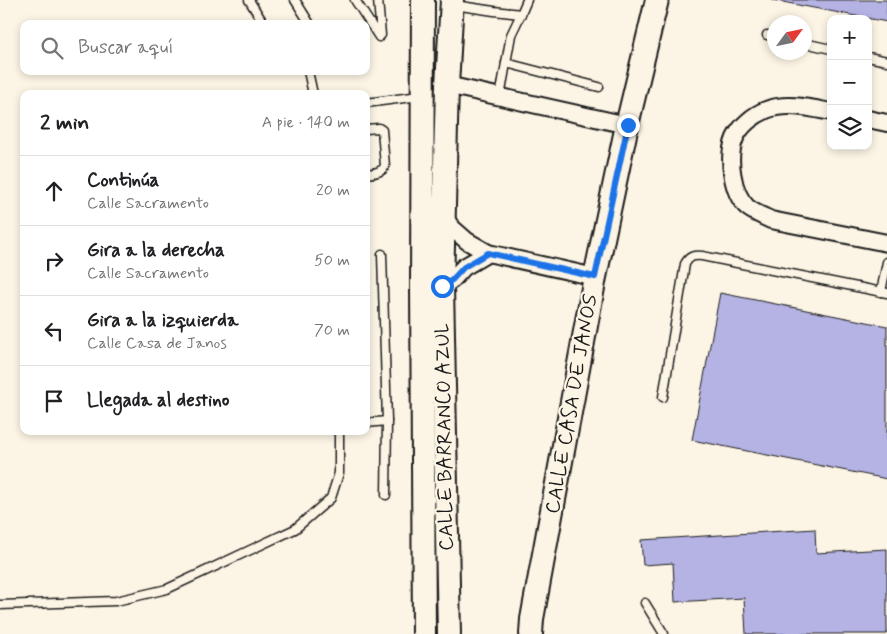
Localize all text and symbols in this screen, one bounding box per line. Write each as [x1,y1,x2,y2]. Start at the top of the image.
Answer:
north arrow [767,15,812,60]
map controls [827,15,872,150]
button: + [827,15,872,60]
search box [20,20,370,75]
icon: search [38,34,66,62]
text: Buscar aquí [78,35,173,60]
button: − [827,60,872,105]
button: layers [827,105,872,150]
text: 2 min [40,109,89,137]
text: A pie · 140 m [262,112,350,133]
route end [617,114,640,137]
text: Continúa [87,168,159,193]
icon: ahead [40,177,68,205]
text: 20 m [316,180,350,201]
text: Calle Sacramento [87,193,209,214]
text: Gira a la derecha [87,238,225,263]
icon: right [40,247,68,275]
text: 50 m [314,250,350,271]
text: Calle Sacramento [87,263,209,284]
route start [431,275,454,298]
street label: CALLE CASA DE JANOS [539,292,605,516]
text: Gira a la izquierda [87,308,238,333]
icon: left [40,317,68,345]
text: 70 m [314,320,350,341]
street label: CALLE BARRANCO AZUL [430,323,460,551]
text: Calle Casa de Janos [87,333,227,354]
icon: arrive [40,387,68,415]
text: Llegada al destino [87,388,229,413]

